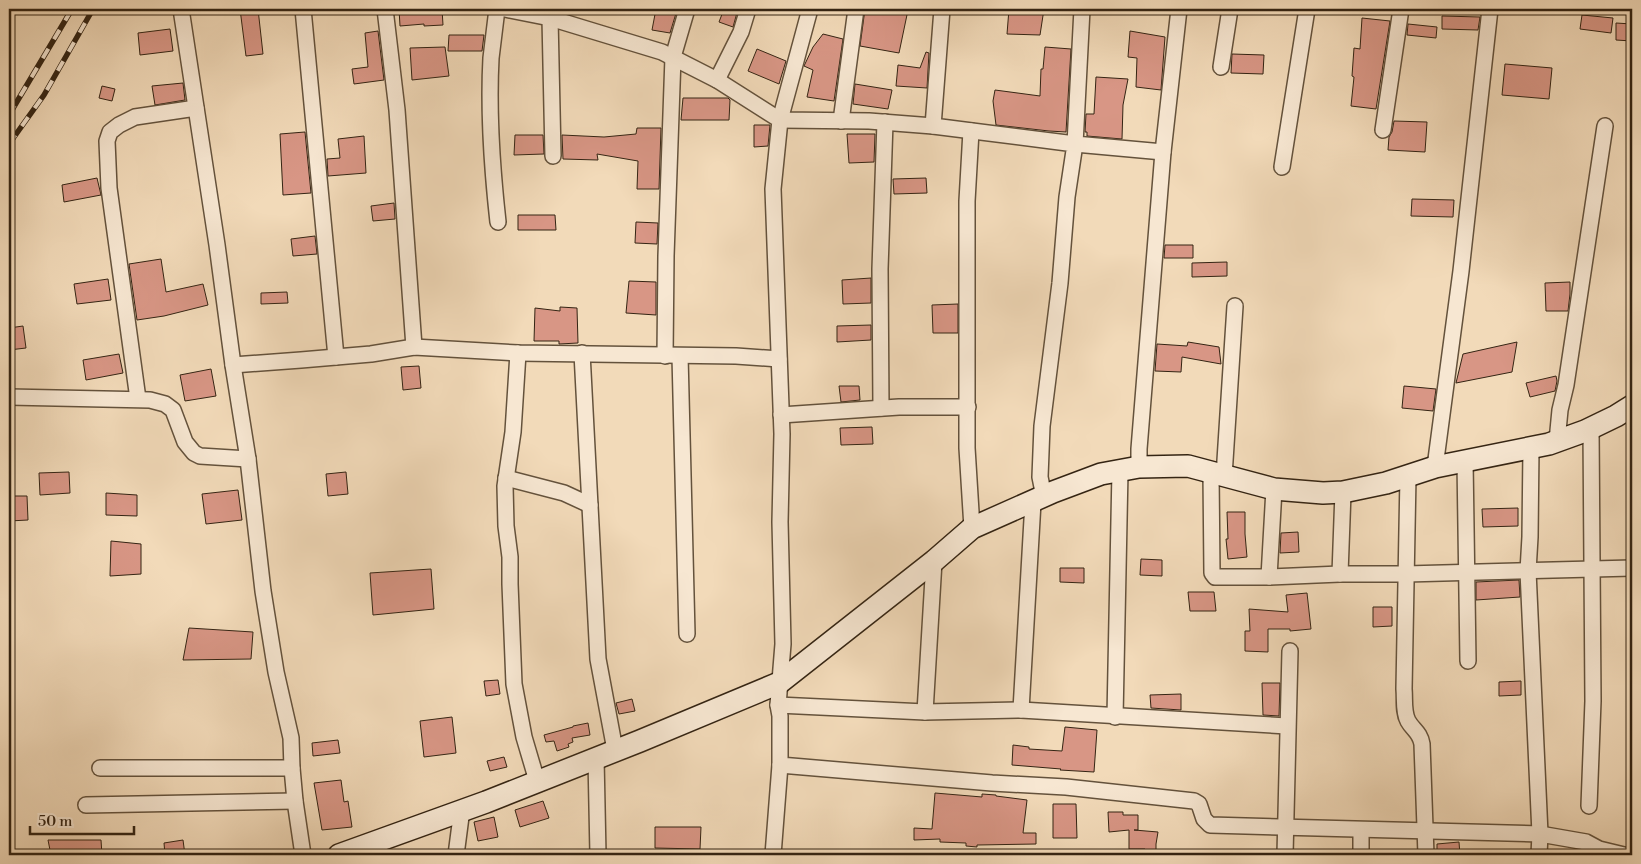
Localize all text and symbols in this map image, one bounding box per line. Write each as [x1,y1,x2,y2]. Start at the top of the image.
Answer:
scale bar [30,804,134,836]
text: 50 m [38,812,72,831]

